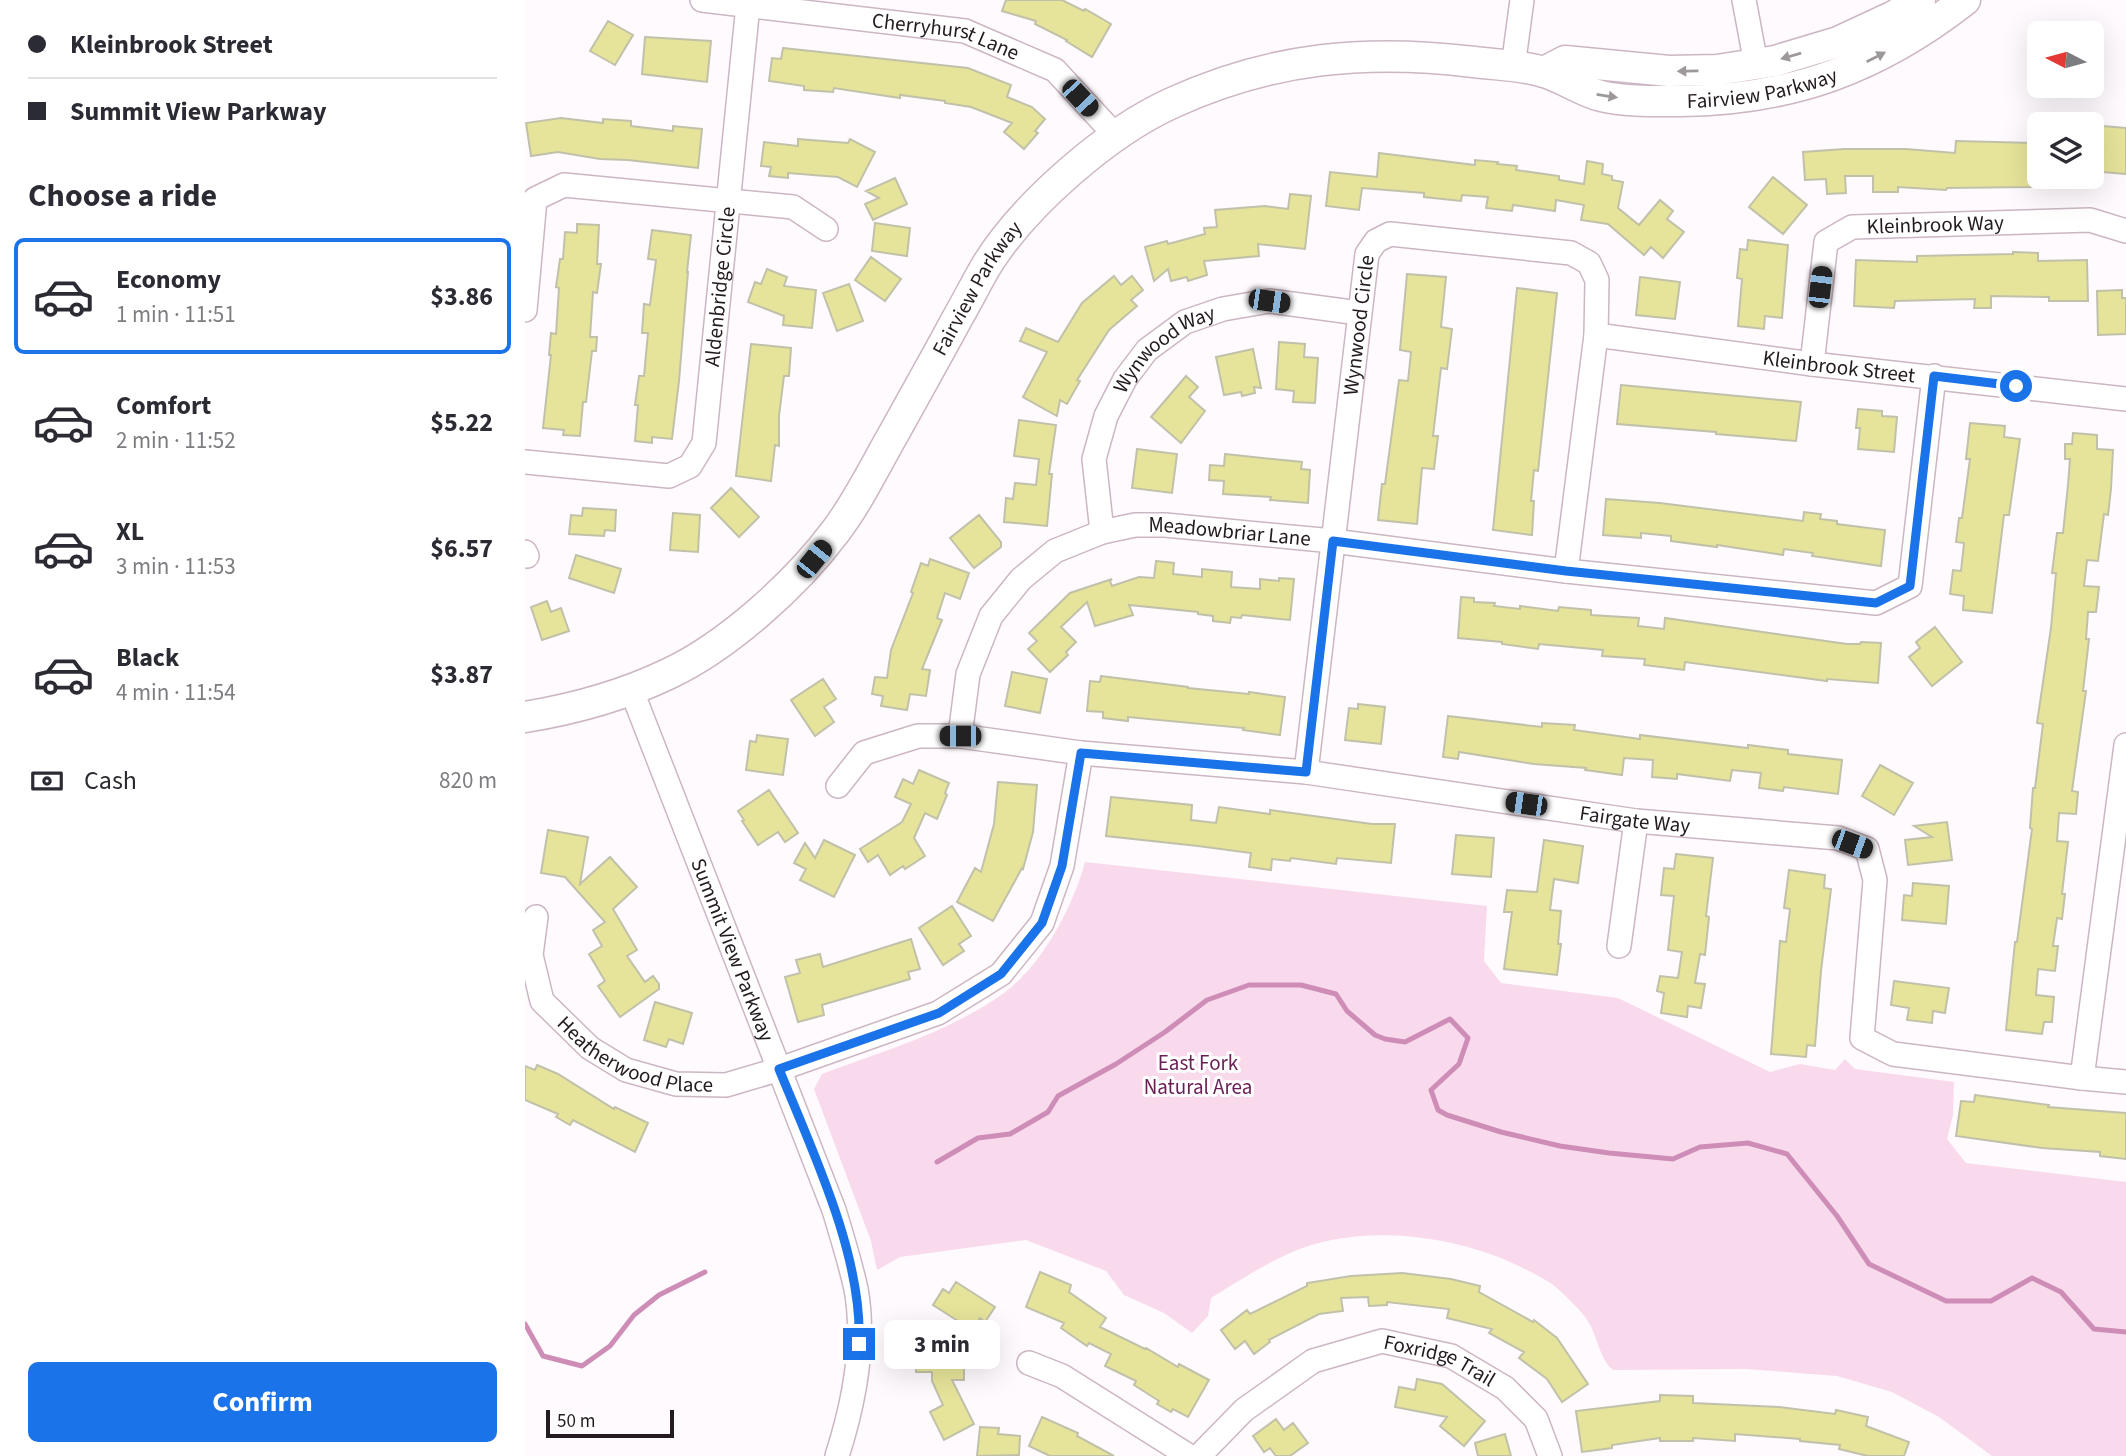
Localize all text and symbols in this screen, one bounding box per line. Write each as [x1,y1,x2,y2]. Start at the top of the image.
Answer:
street label: Cherryhurst Lane [870,5,1024,68]
north arrow [2027,21,2103,98]
map controls [2027,21,2104,189]
text: Kleinbrook Street [70,26,273,63]
one-way arrow [1780,52,1801,62]
one-way arrow [1867,52,1887,64]
street label: Fairview Parkway [1686,60,1842,116]
one-way arrow [1677,65,1699,77]
car [1058,75,1103,121]
one-way arrow [1596,91,1618,102]
text: Summit View Parkway [70,93,327,130]
button: layers [2027,112,2104,189]
text: Choose a ride [28,173,217,219]
street label: Aldenbridge Circle [697,205,743,368]
street label: Kleinbrook Way [1866,208,2004,242]
street label: Fairview Parkway [925,214,1029,361]
street label: Wynwood Circle [1335,253,1382,397]
text: Economy [116,261,221,298]
icon: car [32,265,95,328]
car [1808,265,1833,309]
text: $3.86 [430,278,493,315]
car [1247,288,1292,314]
text: 1 min · 11:51 [116,298,236,331]
street label: Wynwood Way [1105,298,1219,398]
street label: Kleinbrook Street [1761,343,1917,390]
route start [2000,370,2032,402]
text: Comfort [116,387,211,424]
icon: car [32,391,95,454]
text: $5.22 [430,404,493,441]
text: 2 min · 11:52 [116,424,236,457]
street label: Meadowbriar Lane [1148,510,1312,554]
text: XL [116,513,144,550]
icon: car [32,517,95,580]
text: $6.57 [430,530,493,567]
car [793,536,836,582]
text: 3 min · 11:53 [116,550,236,583]
text: Black [116,639,179,676]
icon: car [32,643,95,706]
text: $3.87 [430,656,493,693]
text: 4 min · 11:54 [116,676,236,709]
car [940,726,982,747]
icon: cash [28,762,66,800]
text: Cash [84,762,137,799]
text: 820 m [439,764,497,797]
car [1504,791,1549,817]
street label: Fairgate Way [1578,798,1692,841]
car [1829,827,1876,861]
street label: Summit View Parkway [683,854,782,1046]
street label: Heatherwood Place [550,1009,713,1100]
park label: East Fork Natural Area [1144,1048,1252,1102]
callout: 3 min [883,1320,999,1368]
street label: Foxridge Trail [1381,1327,1501,1394]
route end [843,1328,875,1360]
text: 3 min [914,1328,970,1361]
button: Confirm [28,1362,497,1442]
scale bar [546,1407,674,1439]
text: 50 m [557,1408,595,1435]

